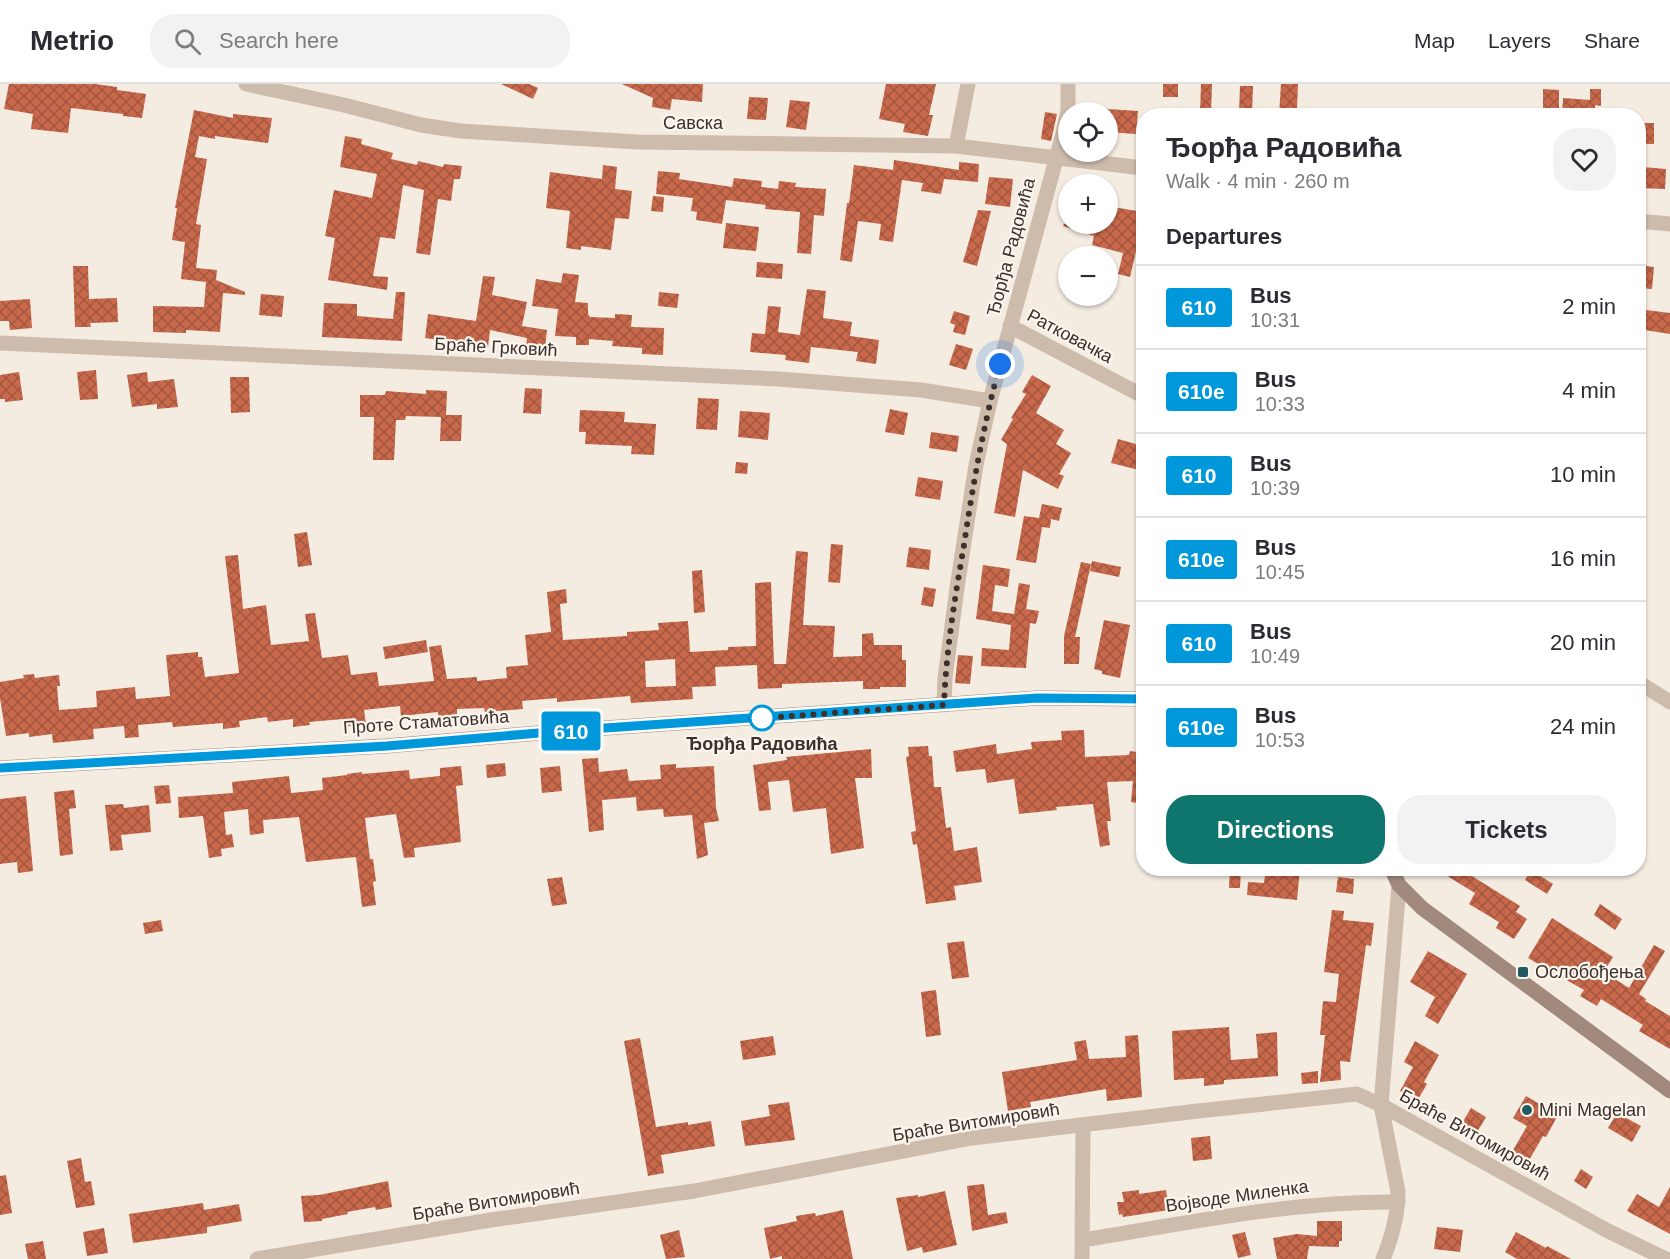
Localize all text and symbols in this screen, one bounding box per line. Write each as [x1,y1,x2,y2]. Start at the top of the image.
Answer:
search box [150,14,570,68]
text: Metrio [30,25,114,56]
icon: search [171,25,204,58]
text: Search here [219,28,339,53]
text: Map [1414,29,1455,52]
text: Layers [1488,29,1551,52]
text: Share [1584,29,1640,52]
map controls [1058,102,1118,306]
button: locate [1058,102,1118,162]
street label: Савска [663,113,724,133]
button: heart [1553,128,1616,191]
text: Ђорђа Радовића [1166,132,1401,163]
text: Walk · 4 min · 260 m [1166,170,1350,192]
button: + [1058,174,1118,234]
street label: Ђорђа Радовића [983,175,1039,318]
text: Departures [1166,224,1282,249]
button: − [1058,246,1118,306]
text: Bus [1250,283,1292,308]
text: 2 min [1562,294,1616,319]
text: 610 [1181,296,1217,319]
street label: Ратковачка [1024,305,1117,367]
text: 10:31 [1250,309,1300,331]
street label: Браће Грковић [434,334,558,360]
your location [985,349,1015,379]
text: Bus [1255,367,1296,392]
text: 4 min [1562,378,1616,403]
text: 610e [1178,380,1225,403]
text: 10:33 [1255,393,1305,415]
text: Bus [1250,451,1292,476]
text: 10 min [1550,462,1616,487]
text: 610 [1181,464,1217,487]
text: 10:39 [1250,477,1300,499]
text: Bus [1255,535,1296,560]
text: 16 min [1550,546,1616,571]
text: 610e [1178,548,1225,571]
text: 10:45 [1255,561,1305,583]
text: Bus [1250,619,1292,644]
text: 20 min [1550,630,1616,655]
text: 610 [1181,632,1217,655]
text: 10:49 [1250,645,1300,667]
text: Bus [1255,703,1296,728]
marker: Ђорђа Радовића [749,705,775,731]
street label: Проте Стаматовића [342,706,511,738]
line badge: 610 [536,712,606,750]
text: 24 min [1550,714,1616,739]
text: 610e [1178,716,1225,739]
text: 610 [553,720,589,743]
text: 10:53 [1255,729,1305,751]
place label: Ђорђа Радовића [686,734,839,754]
button: Directions [1166,795,1385,864]
button: Tickets [1397,795,1616,864]
place label: Ослобођења [1535,962,1645,982]
marker: Ослобођења [1516,965,1530,979]
street label: Браће Витомировић [1396,1085,1554,1185]
street label: Браће Витомировић [891,1099,1061,1145]
place label: Mini Magelan [1539,1100,1646,1120]
marker: Mini Magelan [1520,1103,1534,1117]
street label: Војводе Миленка [1164,1176,1311,1216]
street label: Браће Витомировић [411,1178,581,1224]

